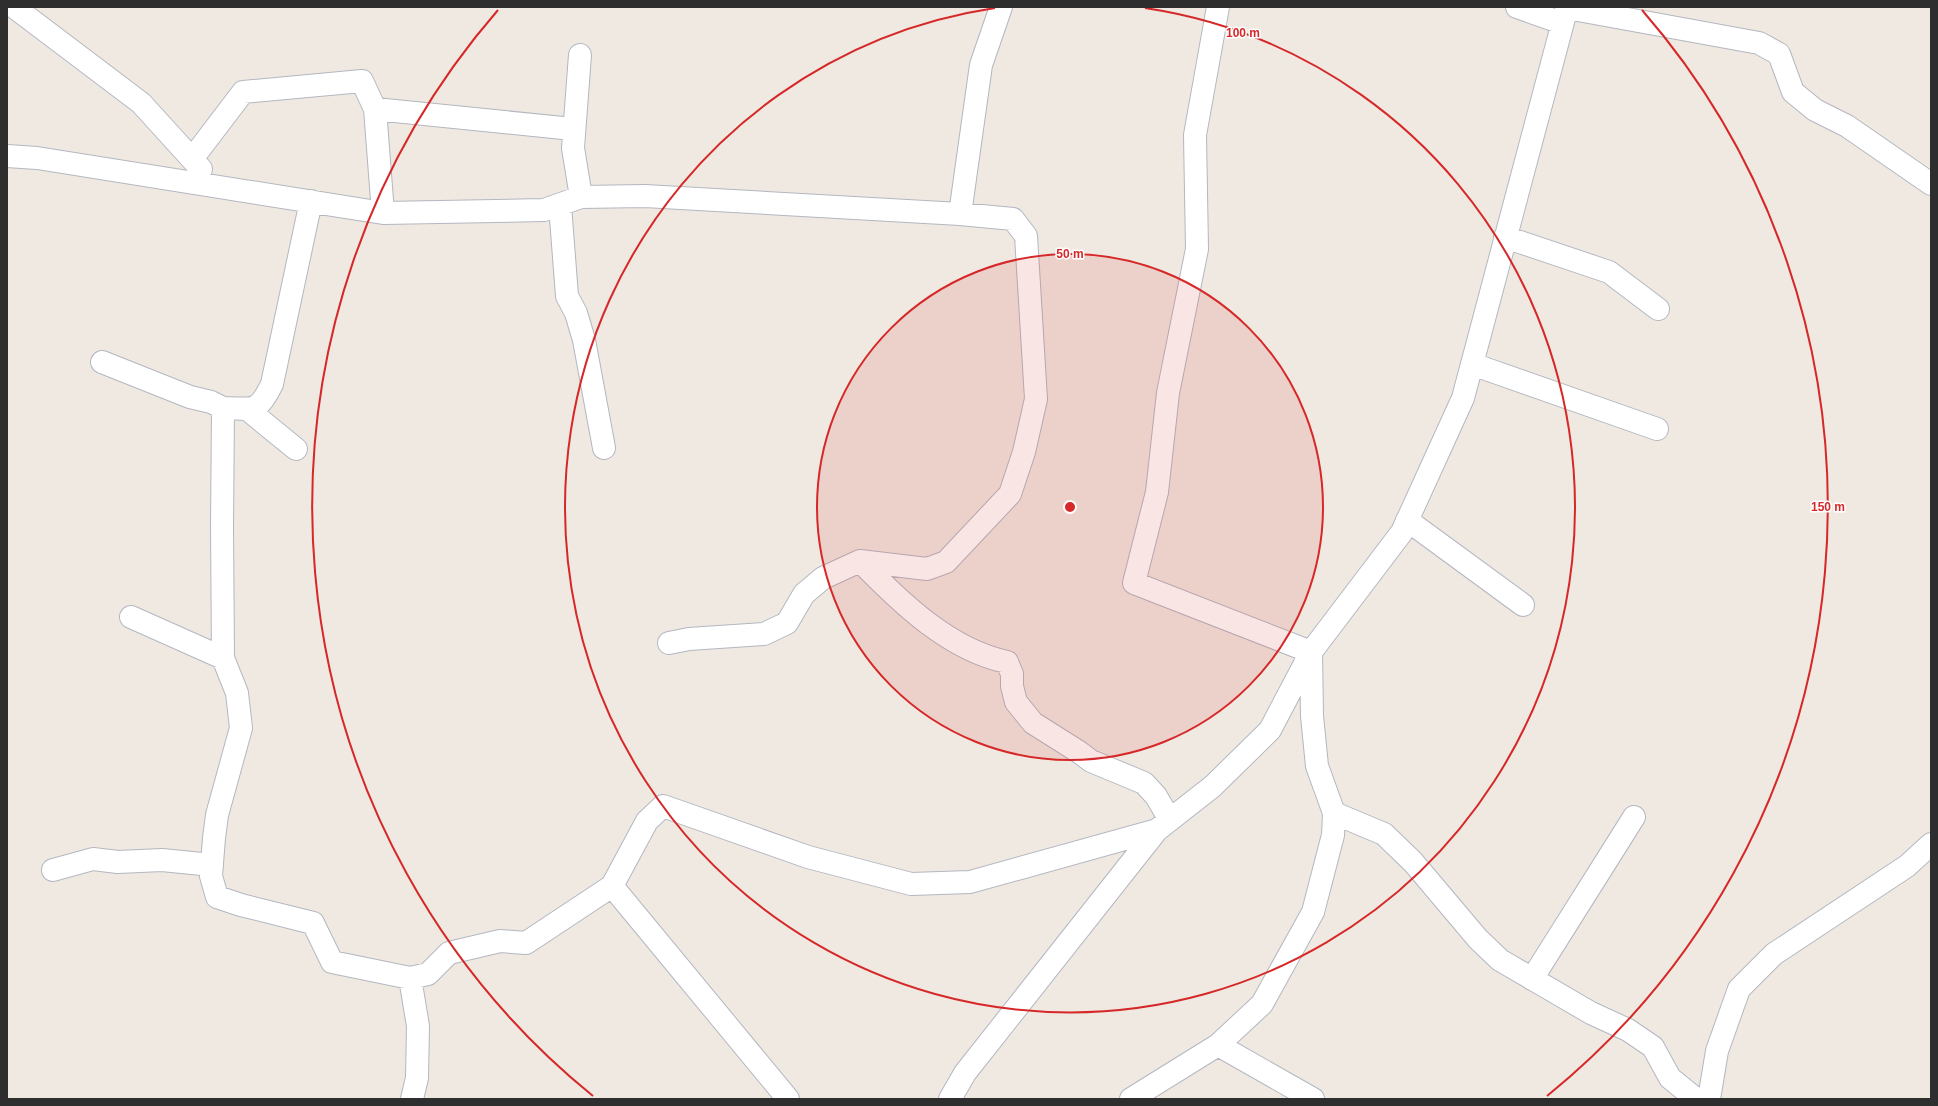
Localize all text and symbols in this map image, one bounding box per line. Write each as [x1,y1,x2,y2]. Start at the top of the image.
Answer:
text: 100 m [1226,26,1260,40]
text: 50 m [1056,247,1084,261]
centre of rings [1063,500,1077,514]
text: 150 m [1811,500,1845,514]

